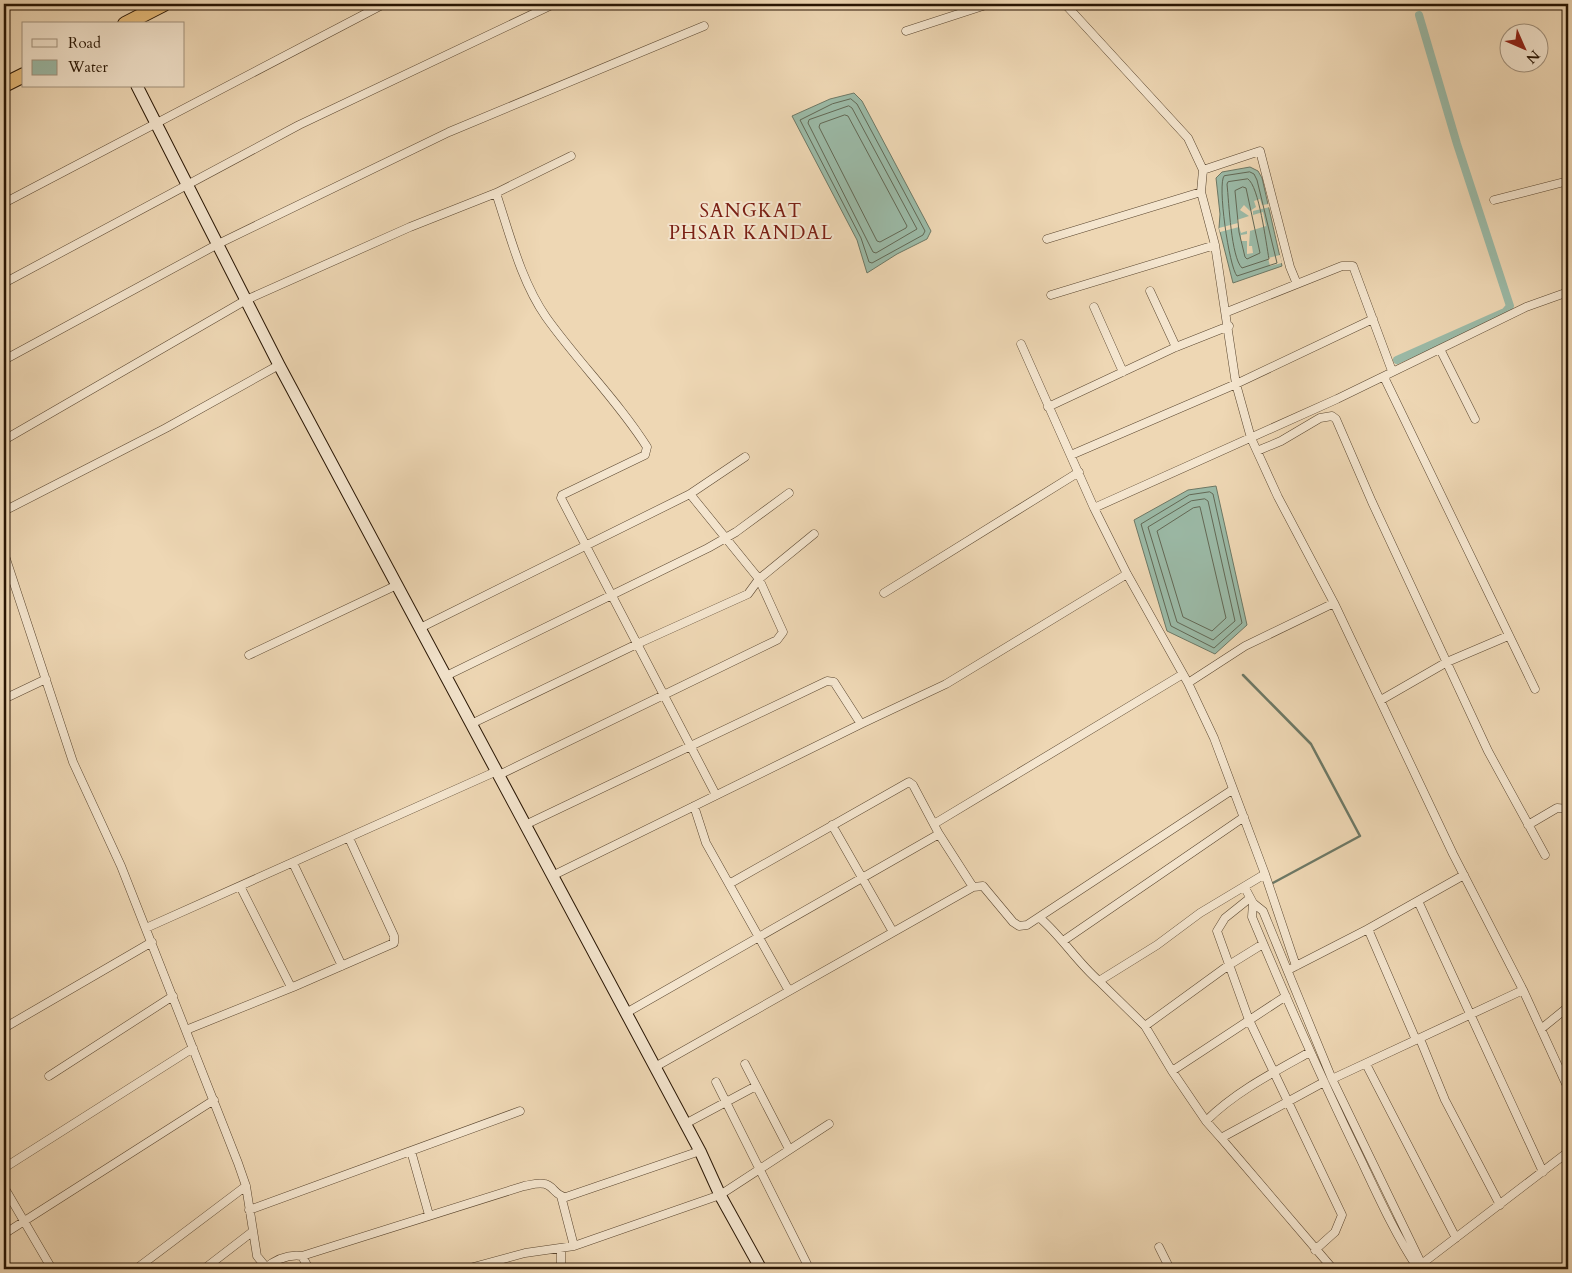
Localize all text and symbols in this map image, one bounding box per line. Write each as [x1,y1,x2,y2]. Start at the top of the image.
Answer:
legend [22,22,185,88]
north arrow [1500,22,1550,72]
text: Road [68,33,101,53]
text: N [1522,46,1544,68]
text: Water [67,57,109,77]
district label: SANGKAT PHSAR KANDAL [669,198,833,246]

